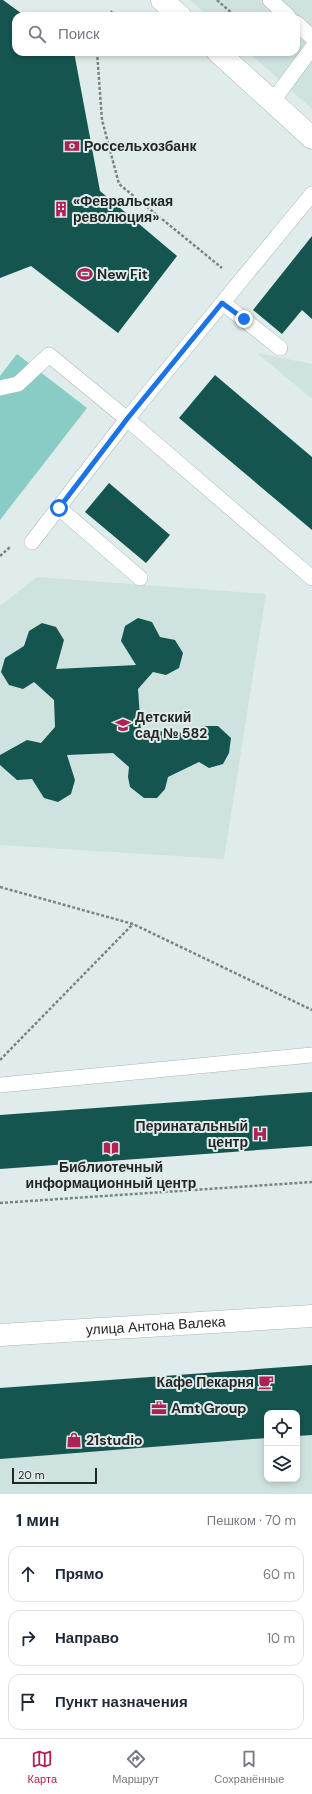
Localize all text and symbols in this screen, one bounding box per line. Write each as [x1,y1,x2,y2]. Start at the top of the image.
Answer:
search box [12,12,300,56]
icon: search [26,23,48,45]
text: Поиск [58,24,100,44]
bank icon: Россельхозбанк [63,137,81,155]
place label: Россельхозбанк [84,137,198,155]
place label: «Февральская революция» [73,192,173,226]
building icon: «Февральская революция» [52,200,70,218]
sports icon: New Fit [76,265,94,283]
place label: New Fit [97,265,148,283]
route end [235,310,253,328]
route start [50,499,68,517]
place label: Детский сад № 582 [135,708,207,742]
school or university icon: Детский сад № 582 [114,716,132,734]
place label: Перинатальный центр [136,1117,248,1151]
hospital icon: Перинатальный центр [251,1125,269,1143]
library icon: Библиотечный информационный центр [102,1139,120,1157]
place label: Библиотечный информационный центр [26,1158,196,1192]
street label: улица Антона Валека [85,1312,226,1339]
place label: Кафе Пекарня [157,1373,254,1391]
cafe icon: Кафе Пекарня [257,1373,275,1391]
office icon: Аmt Group [150,1399,168,1417]
place label: Аmt Group [171,1399,246,1417]
map controls [264,1410,300,1482]
button: locate [264,1410,300,1446]
shop icon: 21studio [65,1431,83,1449]
place label: 21studio [86,1431,143,1449]
button: layers [264,1446,300,1482]
scale bar [12,1466,97,1485]
text: 20 m [18,1468,44,1482]
text: 1 мин [16,1509,59,1531]
text: Пешком · 70 m [207,1512,296,1529]
icon: ahead [17,1563,39,1585]
text: Прямо [55,1564,104,1584]
text: 60 m [263,1566,295,1583]
icon: right [17,1627,39,1649]
text: Направо [55,1628,119,1648]
text: 10 m [267,1630,295,1647]
icon: arrive [17,1691,39,1713]
text: Пункт назначения [55,1692,188,1712]
tab: Карта [28,1748,57,1786]
tab: Маршрут [112,1748,159,1786]
tab: Сохранённые [214,1748,284,1786]

